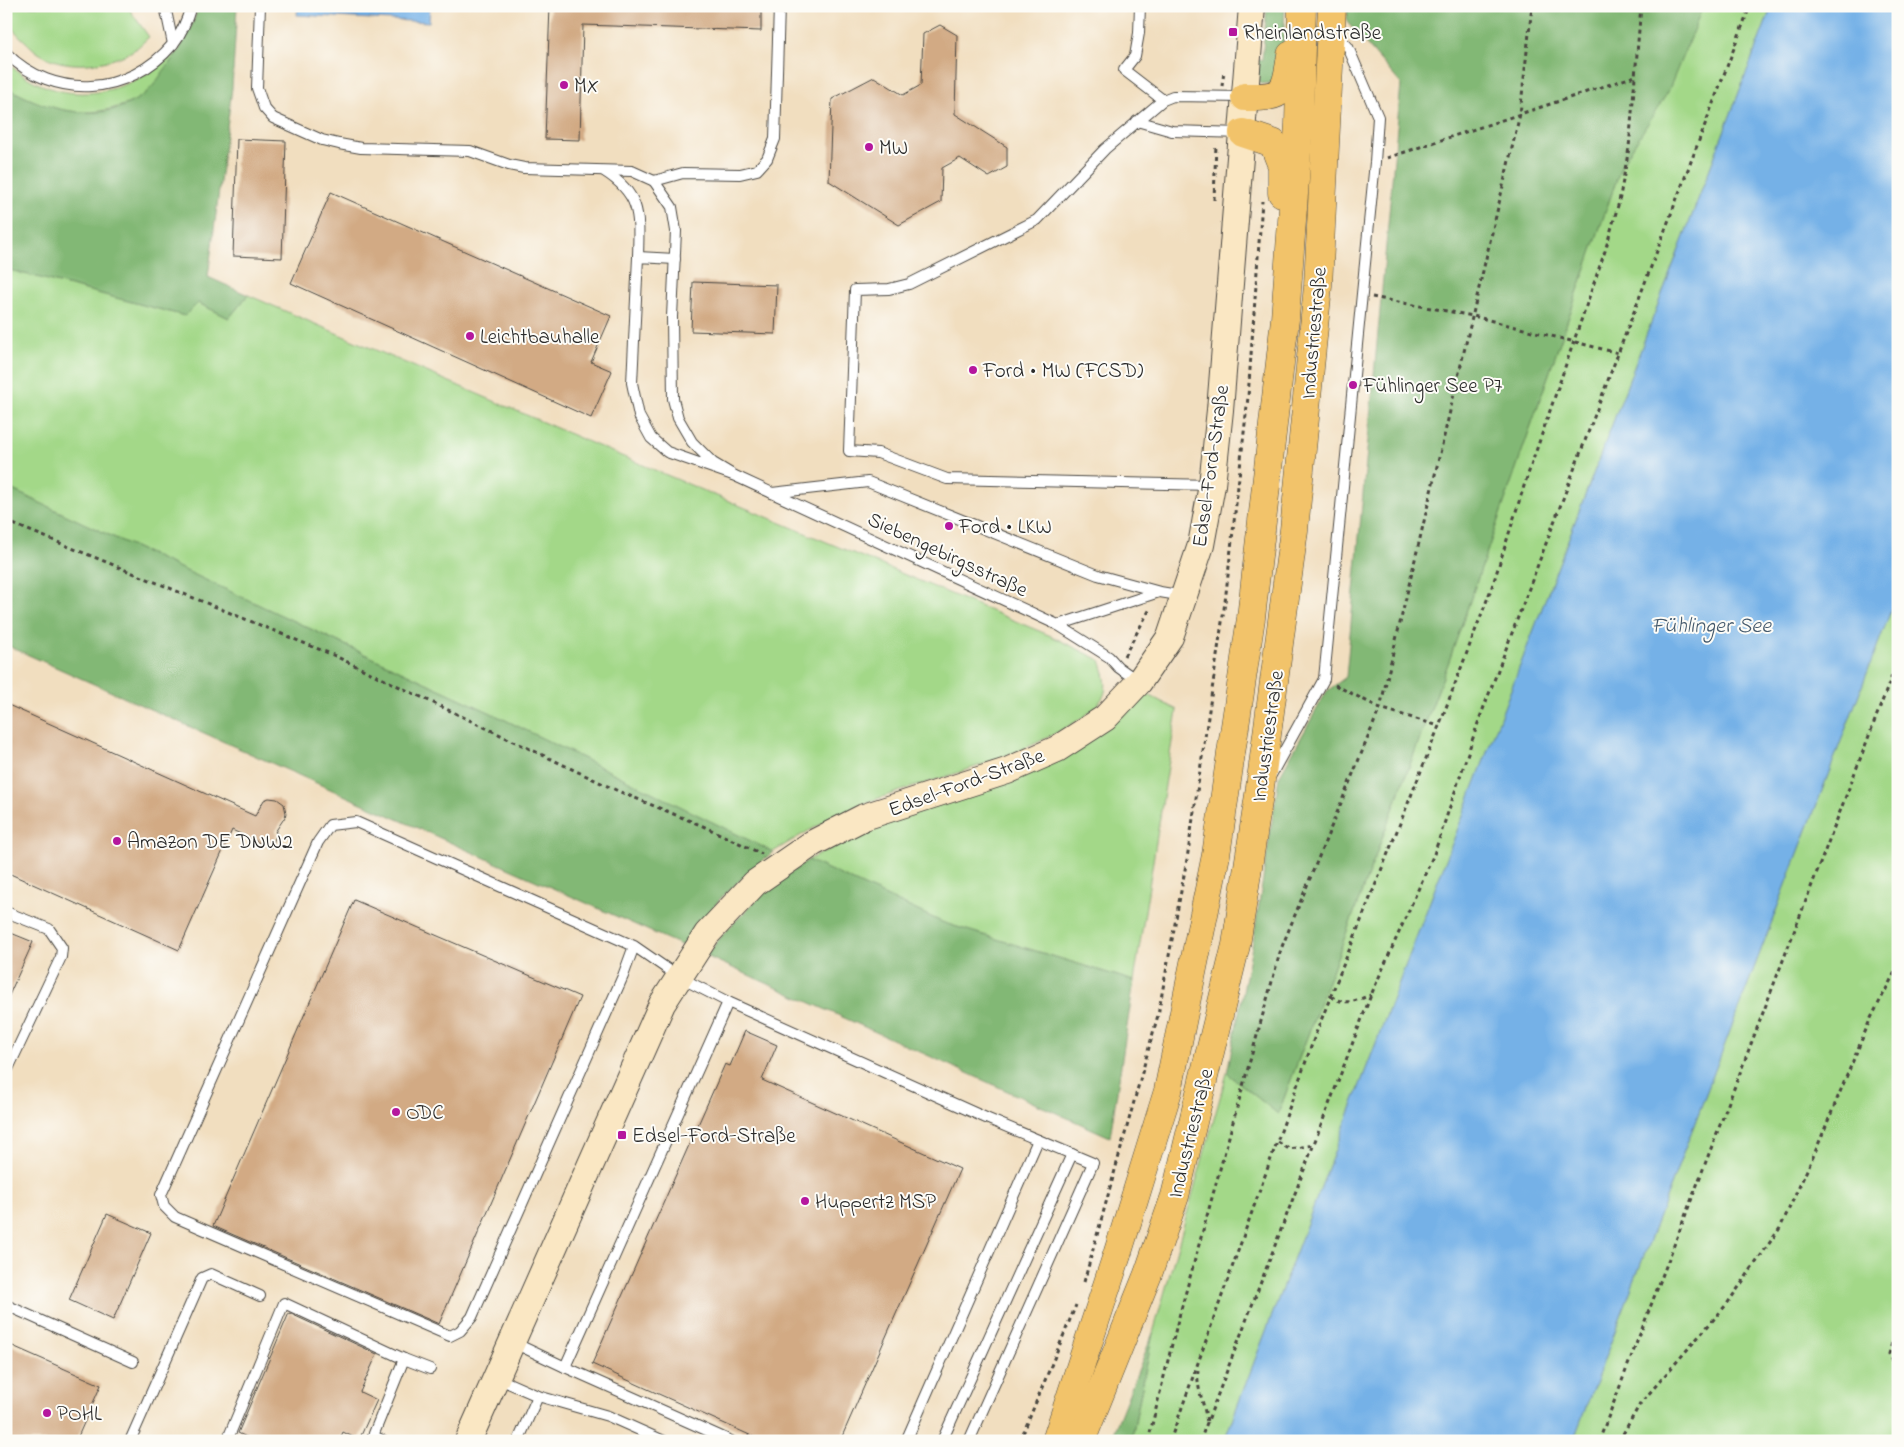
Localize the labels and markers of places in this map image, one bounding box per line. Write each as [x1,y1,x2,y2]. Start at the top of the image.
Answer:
place label: Rheinlandstraße [1243,19,1382,49]
marker: Rheinlandstraße [1227,26,1239,38]
place label: MX [574,72,599,102]
marker: MX [558,79,570,91]
place label: MW [879,134,908,164]
marker: MW [863,141,875,153]
place label: Leichtbauhalle [480,323,600,353]
marker: Leichtbauhalle [464,330,476,342]
place label: Ford • MW (FCSD) [982,357,1143,387]
marker: Ford • MW (FCSD) [967,364,979,376]
place label: Fühlinger See P7 [1362,372,1503,404]
marker: Fühlinger See P7 [1347,379,1359,391]
place label: Ford • LKW [958,513,1052,543]
marker: Ford • LKW [943,520,955,532]
place label: Amazon DE DNW2 [127,828,293,858]
marker: Amazon DE DNW2 [111,835,123,847]
place label: ODC [406,1099,444,1129]
marker: ODC [390,1106,402,1118]
place label: Edsel-Ford-Straße [632,1122,796,1152]
marker: Edsel-Ford-Straße [616,1129,628,1141]
place label: Huppertz MSP [815,1188,936,1218]
marker: Huppertz MSP [799,1195,811,1207]
place label: POHL [57,1400,102,1430]
marker: POHL [41,1407,53,1419]

